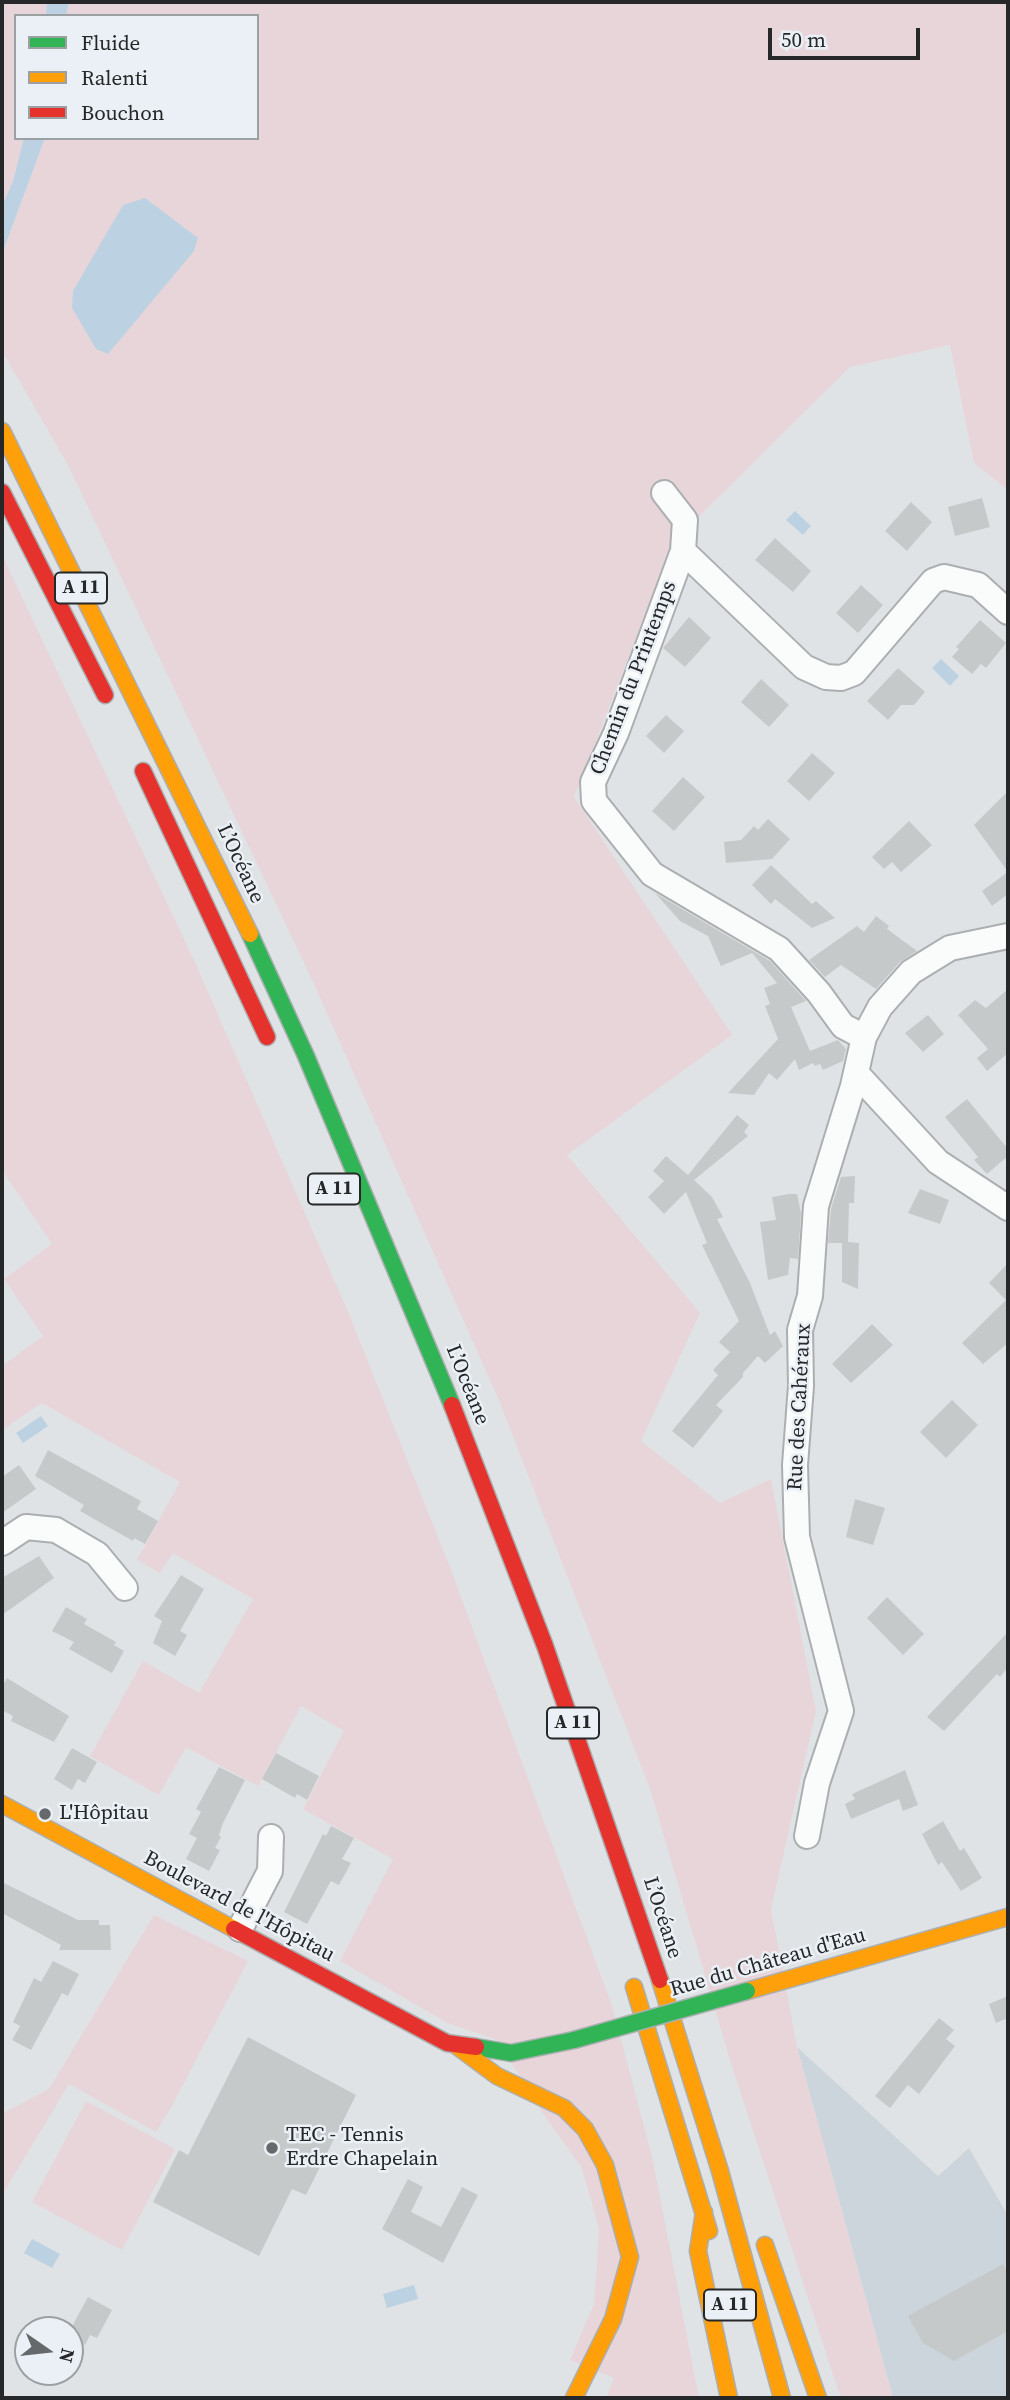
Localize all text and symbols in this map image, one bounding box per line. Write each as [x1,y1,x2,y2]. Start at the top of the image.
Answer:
legend [14,14,259,140]
scale bar [772,14,924,58]
text: 50 m [781,25,826,54]
text: Fluide [81,28,140,57]
text: Ralenti [81,63,148,92]
text: Bouchon [81,98,164,127]
road number: A 11 [55,572,107,604]
street label: Chemin du Printemps [585,577,683,779]
street label: L’Océane [211,820,269,908]
road number: A 11 [308,1174,360,1204]
street label: Rue des Cahéraux [783,1323,817,1491]
street label: L’Océane [440,1341,494,1429]
road number: A 11 [547,1708,599,1738]
place label: L'Hôpitau [59,1801,149,1827]
marker: L'Hôpitau [37,1806,53,1822]
street label: Boulevard de l'Hôpitau [139,1846,339,1968]
street label: L’Océane [637,1874,687,1962]
street label: Rue du Château d'Eau [667,1923,869,2003]
place label: TEC - Tennis Erdre Chapelain [286,2123,438,2173]
marker: TEC - Tennis Erdre Chapelain [264,2140,280,2156]
road number: A 11 [704,2290,756,2320]
north arrow [14,2316,84,2386]
text: N [53,2346,82,2365]

